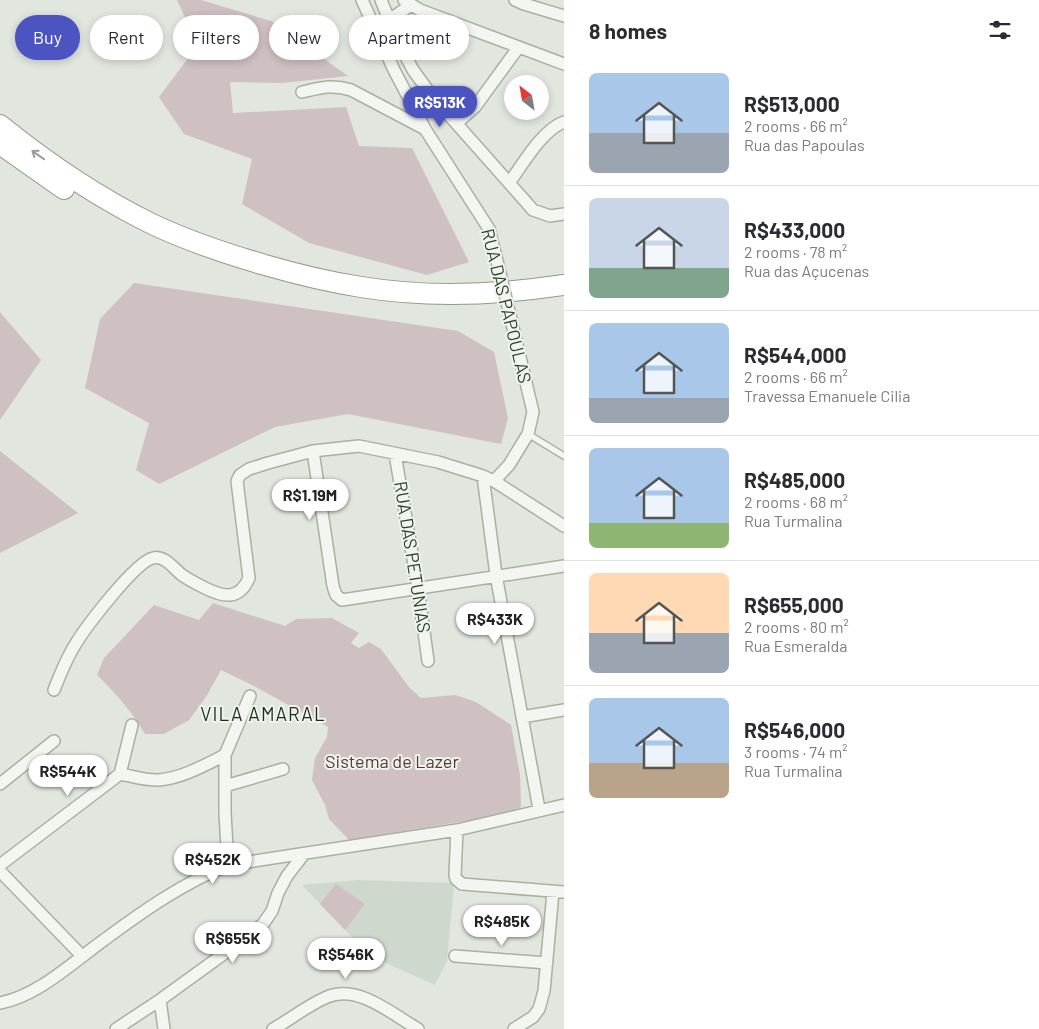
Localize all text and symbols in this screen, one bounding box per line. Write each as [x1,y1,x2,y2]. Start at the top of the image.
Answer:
chip: Buy [15,15,80,60]
chip: Rent [90,15,163,60]
chip: Filters [173,15,259,60]
chip: New [269,15,339,60]
chip: Apartment [349,15,469,60]
icon: filters [986,16,1014,44]
text: 8 homes [589,18,667,43]
north arrow [504,75,549,120]
map controls [504,75,549,120]
pin: R$513K [399,86,481,128]
text: R$513,000 [744,91,840,116]
text: R$513K [414,92,466,111]
icon: home [629,93,689,153]
text: 2 rooms · 66 m² [744,116,848,135]
text: Rua das Papoulas [744,135,865,154]
one-way arrow [31,150,45,160]
text: R$433,000 [744,217,845,242]
icon: home [629,218,689,278]
street label: RUA DAS PAPOULAS [477,226,537,385]
text: 2 rooms · 78 m² [744,242,847,261]
text: Rua das Açucenas [744,261,869,280]
text: R$544,000 [744,342,847,367]
icon: home [629,343,689,403]
text: 2 rooms · 66 m² [744,367,848,386]
text: Travessa Emanuele Cilia [744,386,910,405]
text: R$485,000 [744,467,845,492]
icon: home [629,468,689,528]
pin: R$1.19M [264,478,356,521]
street label: RUA DAS PETUNIAS [390,479,436,634]
text: R$1.19M [283,485,337,504]
text: 2 rooms · 68 m² [744,492,848,511]
text: Rua Turmalina [744,511,843,530]
text: R$655,000 [744,592,844,617]
icon: home [629,593,689,653]
pin: R$433K [454,602,536,645]
text: R$433K [467,609,523,628]
text: 2 rooms · 80 m² [744,617,849,636]
text: Rua Esmeralda [744,636,847,655]
district label: VILA AMARAL [200,702,326,725]
text: R$546,000 [744,717,845,742]
icon: home [629,718,689,778]
text: 3 rooms · 74 m² [744,742,847,761]
park label: Sistema de Lazer [325,750,459,772]
pin: R$544K [27,754,109,797]
text: R$544K [40,761,96,780]
text: Rua Turmalina [744,761,843,780]
pin: R$452K [172,842,254,885]
text: R$452K [185,849,241,868]
pin: R$485K [461,904,543,947]
text: R$485K [474,911,530,930]
pin: R$655K [192,922,274,964]
text: R$655K [206,928,260,947]
pin: R$546K [305,938,387,980]
text: R$546K [318,944,374,963]

